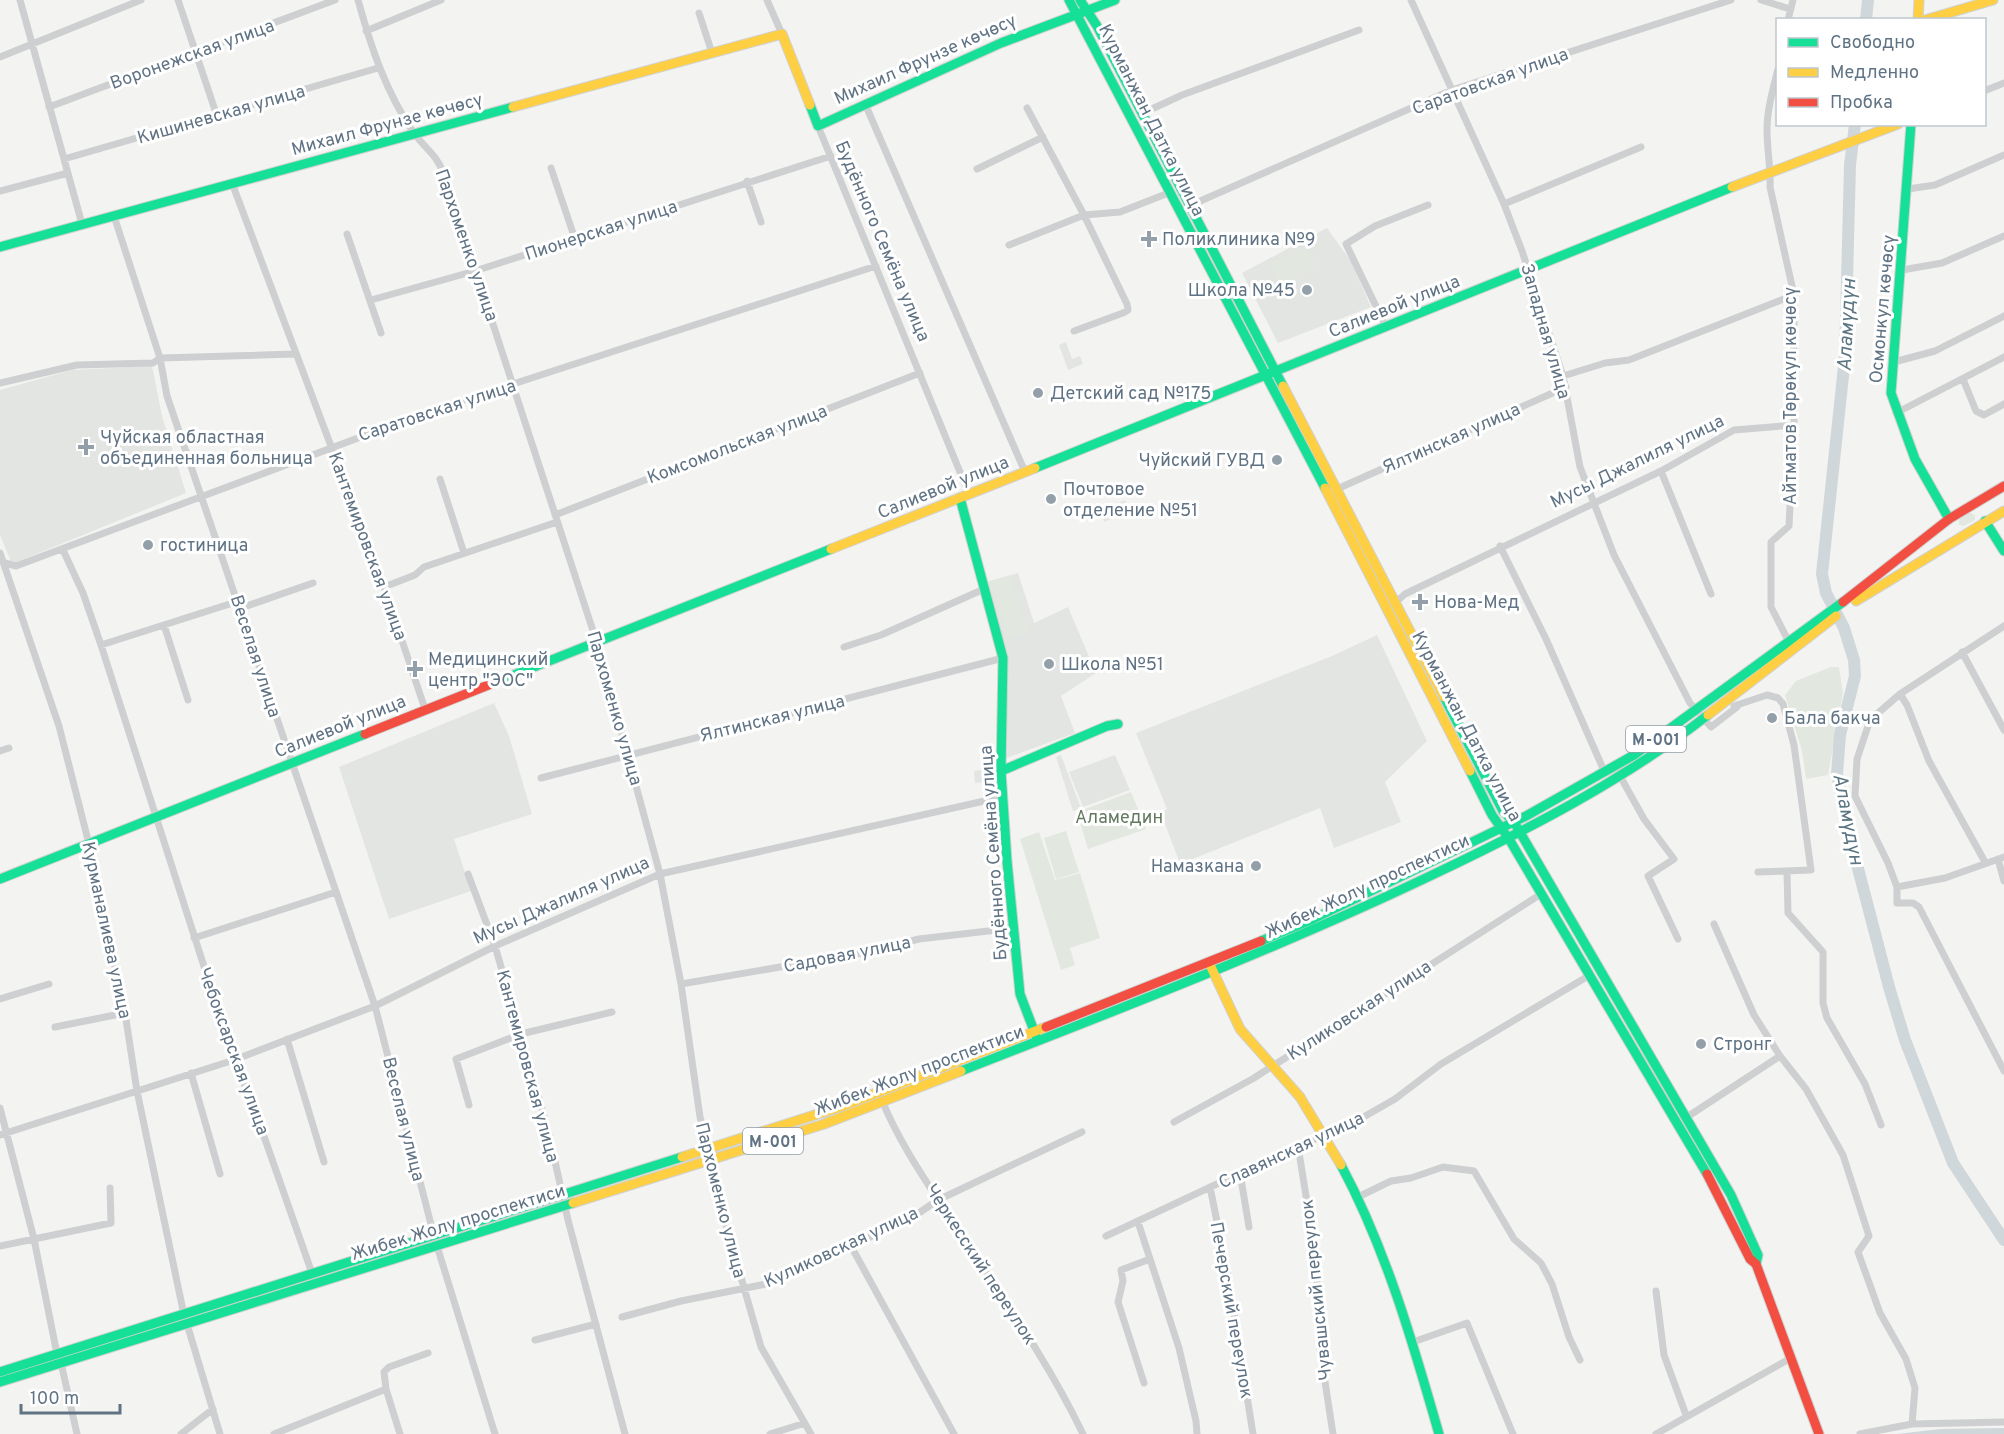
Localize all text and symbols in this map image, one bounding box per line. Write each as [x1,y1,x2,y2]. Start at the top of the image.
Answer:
street label: Михаил Фрунзе көчөсү [831,10,1020,111]
street label: Воронежская улица [107,15,278,96]
legend [1776,18,1986,126]
street label: Курманжан Датка улица [1092,21,1209,221]
text: Свободно [1830,32,1915,55]
street label: Саратовская улица [1409,43,1572,121]
text: Медленно [1830,62,1919,85]
street label: Кишиневская улица [135,80,308,150]
street label: Михаил Фрунзе көчөсү [289,89,486,162]
text: Пробка [1830,92,1893,115]
street label: Будённого Семёна улица [829,138,934,345]
street label: Пархоменко улица [429,166,502,325]
street label: Пионерская улица [522,196,681,267]
place label: Поликлиника №9 [1162,229,1316,252]
marker: Поликлиника №9 [1140,230,1158,248]
street label: Осмонкул көчөсү [1866,234,1901,384]
street label: Западная улица [1514,261,1575,402]
street label: Салиевой улица [1325,271,1464,344]
water label: Аламүдүн [1833,278,1863,372]
place label: Школа №45 [1188,280,1295,303]
marker: Школа №45 [1300,283,1314,297]
street label: Айтматов Төрөкул көчөсү [1780,287,1803,505]
street label: Саратовская улица [356,375,519,448]
place label: Детский сад №175 [1050,383,1212,406]
marker: Детский сад №175 [1031,386,1045,400]
street label: Ялтинская улица [1379,399,1524,480]
street label: Комсомольская улица [644,400,831,490]
street label: Мусы Джалиля улица [1547,410,1728,514]
place label: Чуйская областная объединенная больница [100,427,313,471]
marker: Чуйская областная объединенная больница [77,438,95,456]
street label: Кантемировская улица [322,449,411,644]
place label: Чуйский ГУВД [1138,450,1265,473]
street label: Салиевой улица [874,452,1013,525]
marker: Чуйский ГУВД [1270,453,1284,467]
place label: Почтовое отделение №51 [1063,479,1198,523]
marker: Почтовое отделение №51 [1044,492,1058,506]
place label: гостиница [160,535,248,558]
marker: гостиница [141,538,155,552]
street label: Веселая улица [224,592,285,721]
place label: Нова-Мед [1434,592,1520,615]
marker: Нова-Мед [1411,593,1429,611]
street label: Курманжан Датка улица [1406,627,1526,826]
street label: Пархоменко улица [580,629,647,788]
place label: Медицинский центр "ЭОС" [428,649,548,693]
place label: Школа №51 [1061,654,1164,677]
marker: Школа №51 [1042,657,1056,671]
marker: Медицинский центр "ЭОС" [406,660,424,678]
street label: Ялтинская улица [697,690,847,749]
street label: Салиевой улица [271,691,410,764]
place label: Бала бакча [1784,708,1880,731]
marker: Бала бакча [1765,711,1779,725]
road number: М-001 [1626,726,1686,752]
street label: Будённого Семёна улица [975,744,1013,961]
water label: Аламүдүн [1825,771,1869,868]
park label: Аламедин [1075,807,1163,830]
street label: Жибек Жолу проспектиси [1262,830,1474,945]
street label: Курманалиева улица [76,840,136,1021]
street label: Мусы Джалиля улица [470,852,653,951]
place label: Намазкана [1151,856,1244,879]
marker: Намазкана [1249,859,1263,873]
street label: Садовая улица [782,932,913,979]
street label: Куликовская улица [1283,956,1436,1067]
street label: Чебоксарская улица [192,965,274,1138]
street label: Кантемировская улица [490,967,563,1165]
street label: Жибек Жолу проспектиси [811,1021,1028,1122]
place label: Стронг [1713,1034,1772,1057]
marker: Стронг [1694,1037,1708,1051]
street label: Веселая улица [376,1055,429,1184]
street label: Славянская улица [1215,1108,1368,1195]
street label: Пархоменко улица [689,1120,750,1281]
road number: М-001 [743,1128,803,1154]
street label: Жибек Жолу проспектиси [348,1180,569,1267]
street label: Черкесский переулок [919,1180,1040,1350]
street label: Чувашский переулок [1297,1198,1338,1382]
street label: Куликовская улица [761,1203,922,1294]
street label: Печерский переулок [1204,1220,1257,1400]
scale bar [21,1377,120,1415]
text: 100 m [30,1388,79,1411]

